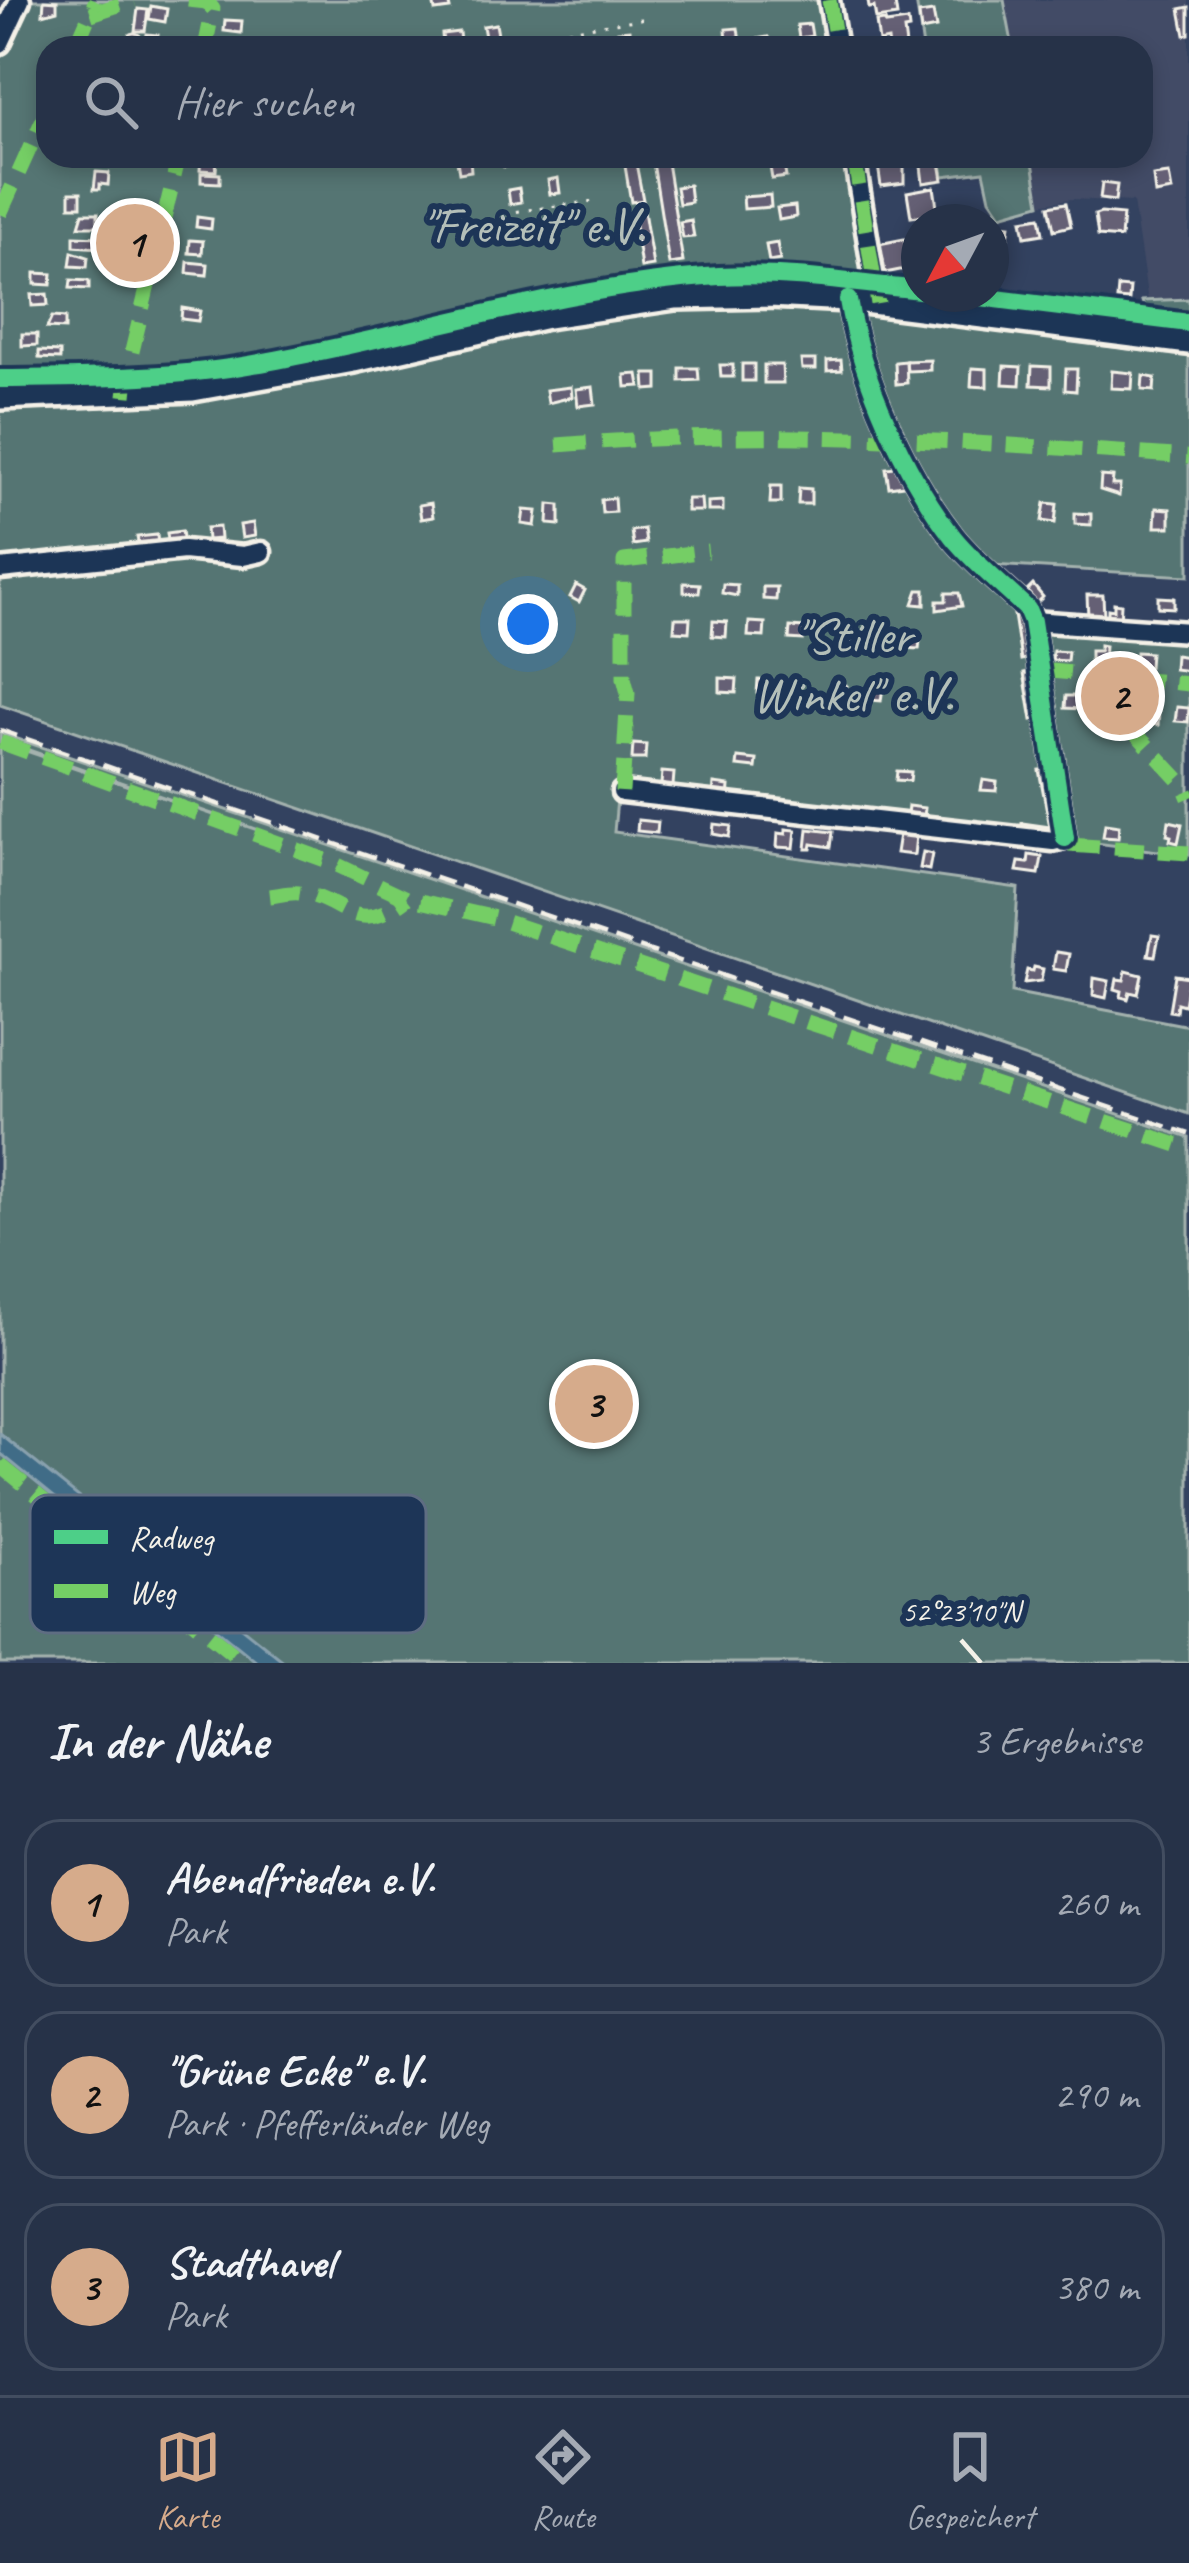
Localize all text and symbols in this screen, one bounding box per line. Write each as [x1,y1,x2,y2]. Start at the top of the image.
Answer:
search box [36,36,1153,168]
icon: search [78,69,144,135]
text: Hier suchen [174,74,354,131]
park label: "Freizeit" e.V. [421,193,646,257]
pin: 1 [96,198,174,288]
north arrow [901,204,1009,312]
your location [498,594,558,654]
park label: "Stiller Winkel" e.V. [753,603,954,726]
pin: 2 [1081,651,1159,741]
pin: 3 [555,1359,633,1449]
legend [30,1495,426,1633]
text: Radweg [129,1517,216,1559]
text: Weg [129,1571,177,1613]
text: 52°23'10"N [902,1592,1025,1630]
text: In der Nähe [48,1709,267,1773]
text: 3 Ergebnisse [972,1717,1141,1766]
text: Abendfrieden e.V. [165,1850,435,1907]
text: 1 [81,1879,99,1928]
text: 260 m [1054,1879,1138,1928]
text: Park [165,1907,227,1956]
text: "Grüne Ecke" e.V. [165,2042,426,2099]
text: 2 [81,2071,99,2120]
text: 290 m [1054,2071,1138,2120]
text: Park · Pfefferländer Weg [165,2099,489,2148]
text: Stadthavel [165,2234,334,2291]
text: 3 [81,2263,99,2312]
text: 380 m [1054,2263,1138,2312]
text: Park [165,2291,227,2340]
tab: Karte [155,2424,221,2538]
tab: Route [530,2424,596,2538]
tab: Gespeichert [906,2424,1034,2538]

